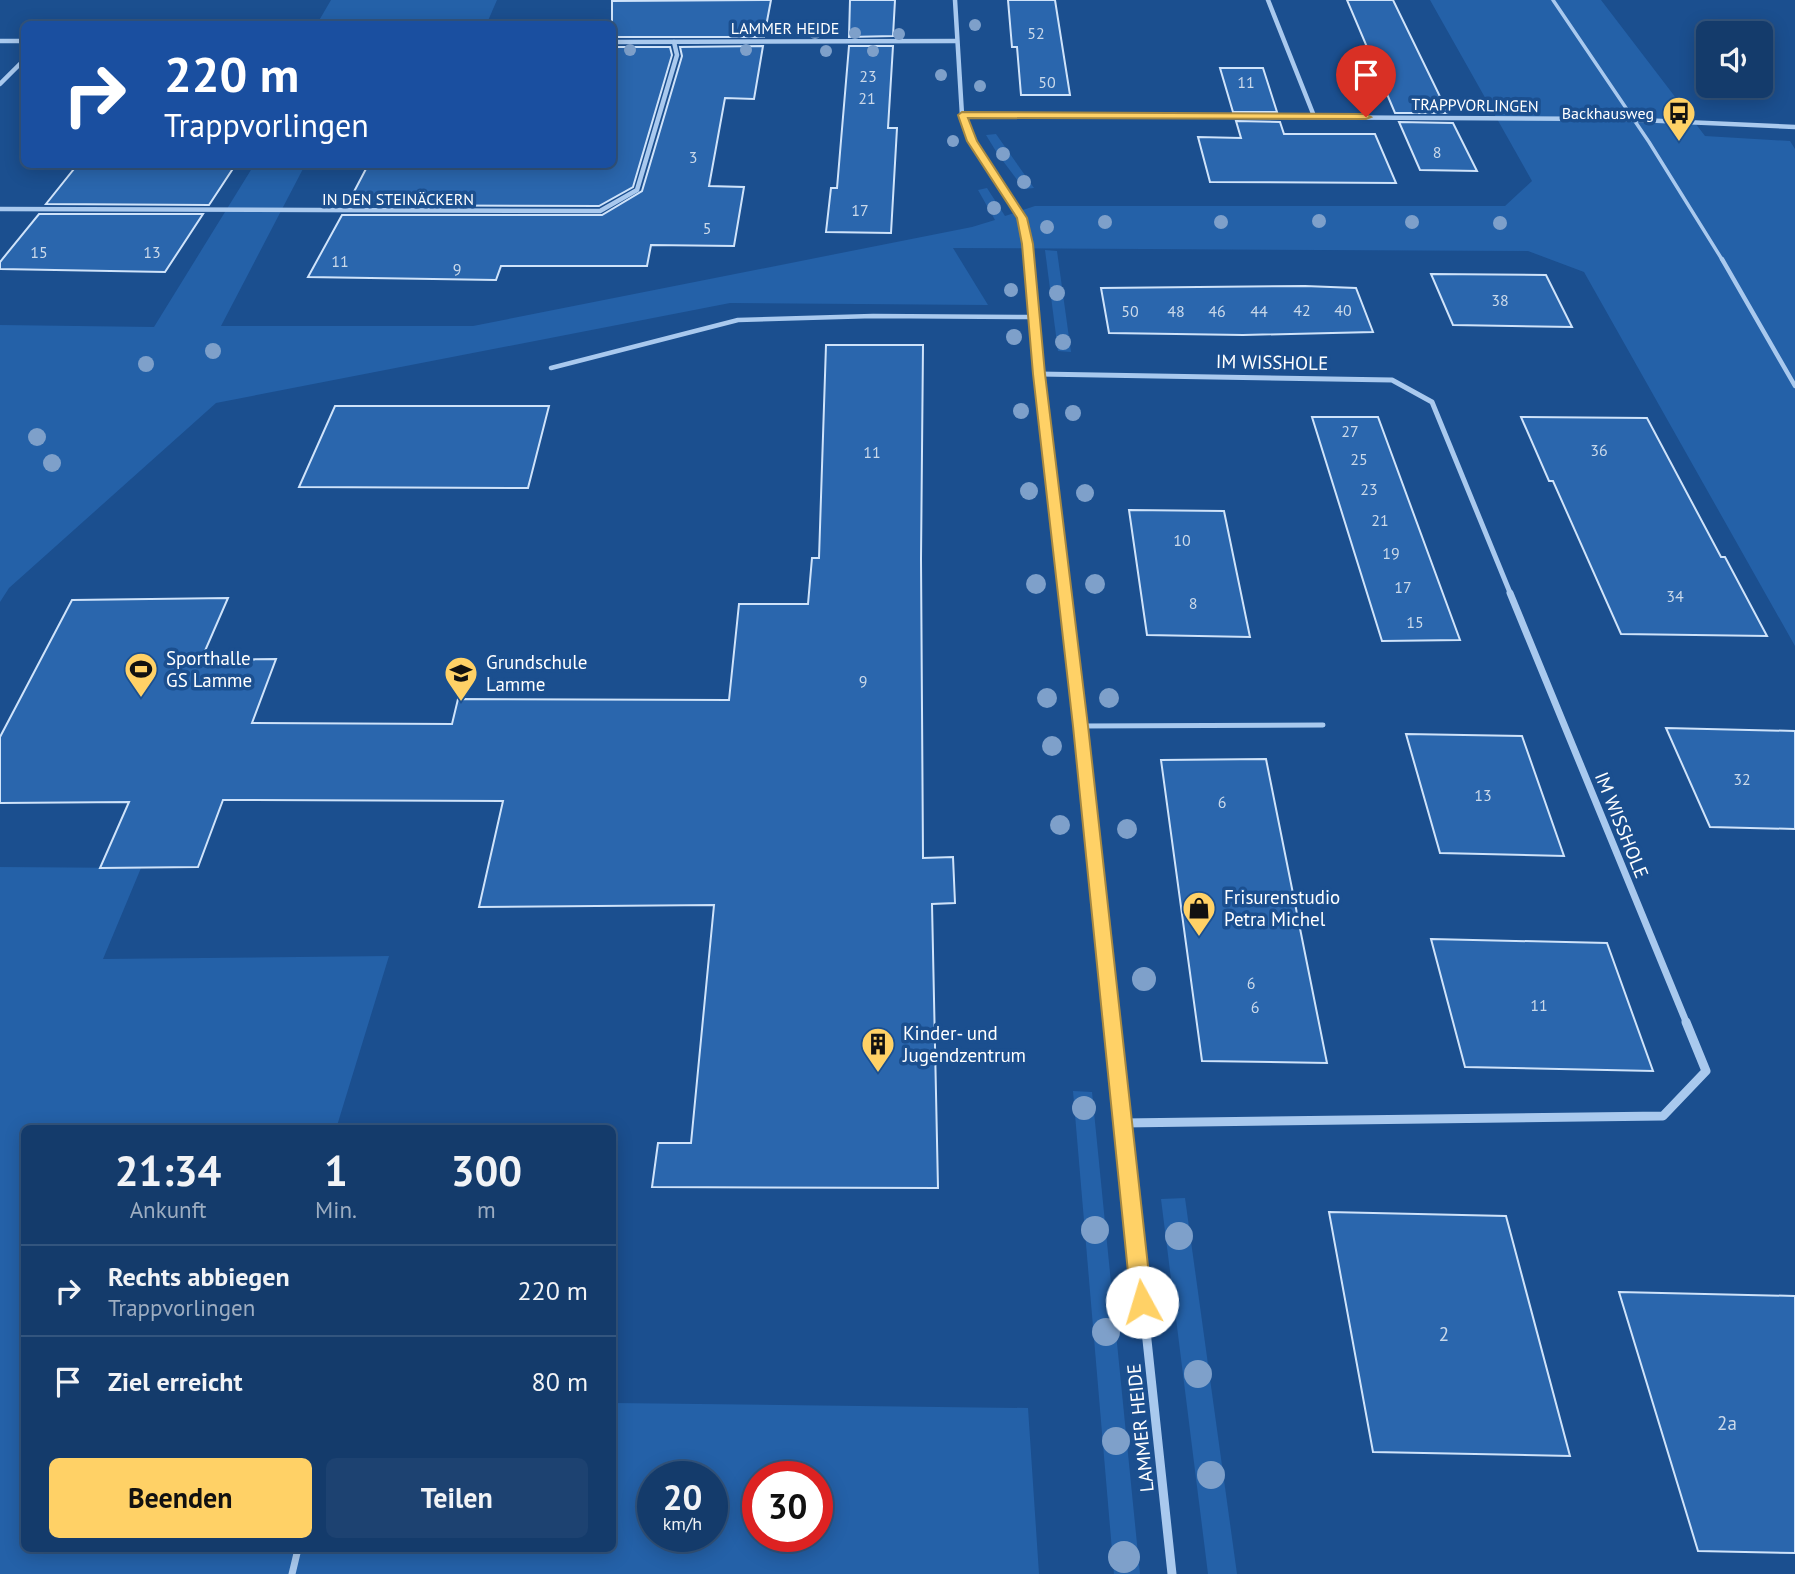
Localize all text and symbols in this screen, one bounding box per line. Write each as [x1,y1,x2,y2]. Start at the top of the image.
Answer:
street label: LAMMER HEIDE [731,18,839,38]
map controls [1696,21,1773,98]
button: sound [1696,21,1773,98]
house number: 52 [1027,23,1045,43]
text: 220 m [164,42,299,106]
pin [1336,45,1396,117]
icon: right [49,49,140,140]
icon: arrive [1347,56,1385,94]
house number: 23 [859,66,877,86]
house number: 50 [1038,72,1056,92]
house number: 11 [1237,72,1255,92]
house number: 21 [858,88,876,108]
street label: TRAPPVORLINGEN [1411,94,1539,116]
bus stop icon: Backhausweg [1660,94,1698,143]
place label: Backhausweg [1562,103,1654,123]
text: Trappvorlingen [164,104,369,146]
house number: 8 [1433,142,1441,162]
house number: 3 [689,147,697,167]
street label: IN DEN STEINÄCKERN [322,189,474,209]
house number: 17 [851,200,869,220]
house number: 5 [703,218,711,238]
house number: 15 [30,242,48,262]
house number: 13 [143,242,161,262]
house number: 11 [331,251,349,271]
house number: 9 [453,259,461,279]
house number: 38 [1491,290,1509,310]
house number: 42 [1293,300,1311,320]
house number: 40 [1334,300,1352,320]
house number: 50 [1121,301,1139,321]
house number: 48 [1167,301,1185,321]
house number: 46 [1208,301,1226,321]
house number: 44 [1250,301,1268,321]
street label: IM WISSHOLE [1216,349,1328,375]
house number: 27 [1341,421,1359,441]
house number: 36 [1590,440,1608,460]
house number: 11 [863,442,881,462]
house number: 25 [1350,449,1368,469]
house number: 23 [1360,479,1378,499]
house number: 21 [1371,510,1389,530]
house number: 10 [1173,530,1191,550]
house number: 19 [1382,543,1400,563]
house number: 17 [1394,577,1412,597]
house number: 34 [1666,586,1684,606]
house number: 8 [1189,593,1197,613]
house number: 15 [1406,612,1424,632]
place label: Sporthalle GS Lamme [166,646,252,692]
sports icon: Sporthalle GS Lamme [122,650,160,699]
place label: Grundschule Lamme [486,650,587,696]
school or university icon: Grundschule Lamme [442,654,480,703]
house number: 9 [859,671,867,691]
street label: IM WISSHOLE [1590,768,1654,882]
house number: 32 [1733,769,1751,789]
house number: 13 [1474,785,1492,805]
house number: 6 [1218,792,1226,812]
place label: Frisurenstudio Petra Michel [1224,885,1340,931]
shop icon: Frisurenstudio Petra Michel [1180,889,1218,938]
house number: 6 [1247,973,1255,993]
house number: 11 [1530,995,1548,1015]
house number: 6 [1251,997,1259,1017]
place label: Kinder- und Jugendzentrum [902,1021,1026,1067]
building icon: Kinder- und Jugendzentrum [859,1025,897,1074]
text: 21:34 [115,1143,221,1198]
text: 1 [324,1143,348,1198]
text: 300 [451,1143,522,1198]
text: Ankunft [130,1195,206,1224]
text: Min. [315,1195,357,1224]
text: m [477,1195,496,1224]
text: Rechts abbiegen [108,1260,290,1293]
position arrow [1105,1265,1179,1339]
icon: right [49,1272,87,1310]
text: 220 m [517,1274,588,1307]
text: Trappvorlingen [108,1293,255,1322]
house number: 2 [1439,1322,1449,1346]
icon: arrive [49,1363,87,1401]
street label: LAMMER HEIDE [1121,1363,1159,1493]
text: Ziel erreicht [108,1365,243,1398]
text: 80 m [532,1365,588,1398]
house number: 2a [1717,1411,1737,1435]
button: Beenden [49,1458,312,1538]
button: Teilen [326,1458,588,1538]
speed limit sign: 30 [742,1461,833,1552]
text: 20 [663,1474,702,1520]
text: km/h [663,1512,702,1535]

